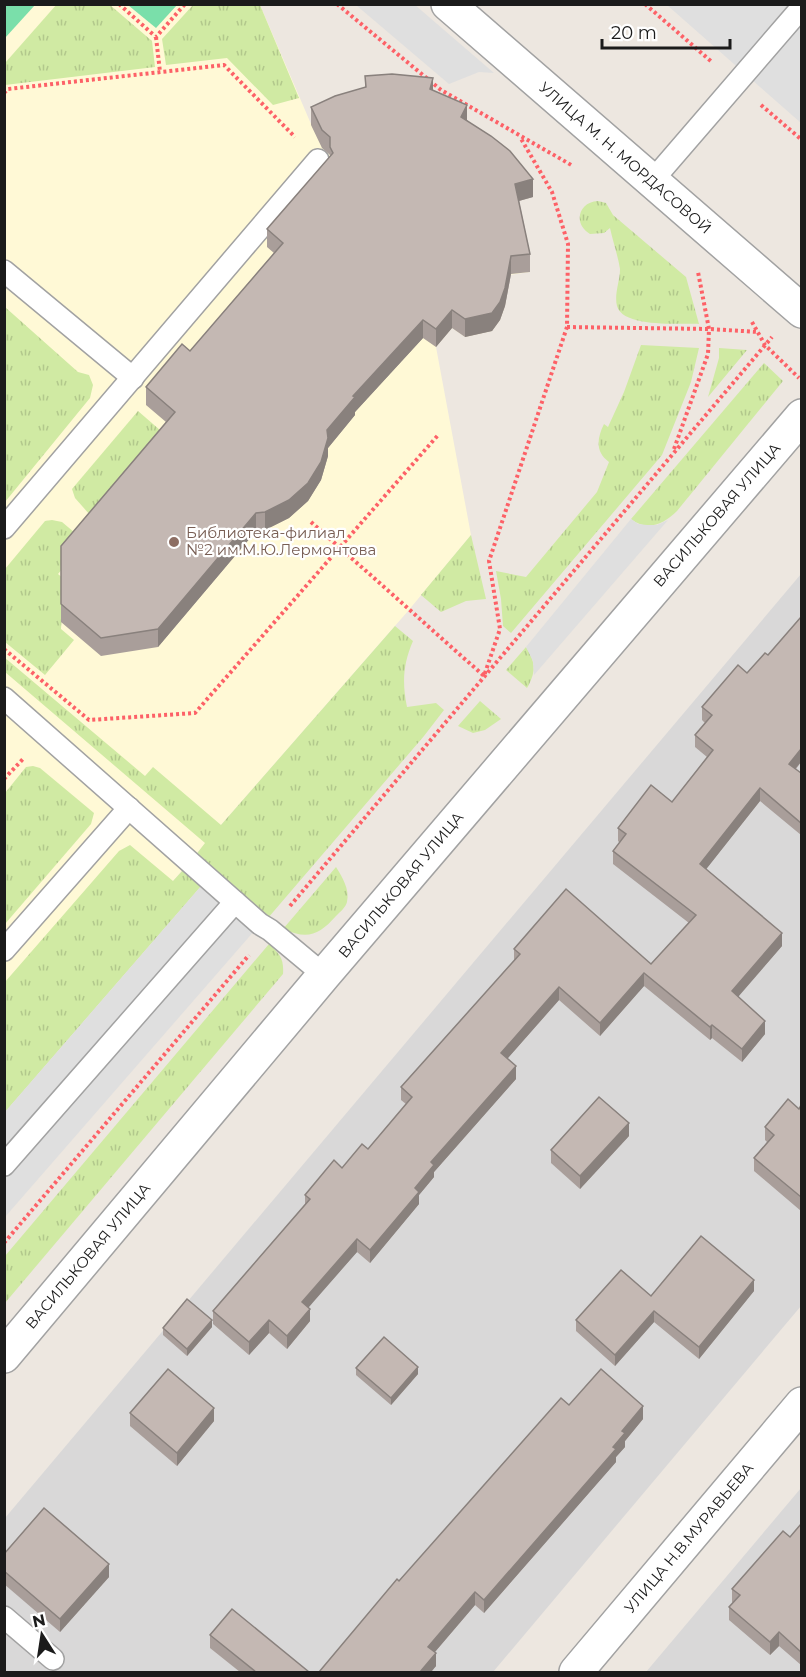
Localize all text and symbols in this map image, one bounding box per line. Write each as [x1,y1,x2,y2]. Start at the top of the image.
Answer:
scale bar [602,12,730,50]
text: 20 m [611,22,657,44]
street label: УЛИЦА М. Н. МОРДАСОВОЙ [535,78,715,238]
street label: ВАСИЛЬКОВАЯ УЛИЦА [649,439,784,591]
place label: Библиотека-филиал №2 им.М.Ю.Лермонтова [186,523,376,559]
marker: Библиотека-филиал №2 им.М.Ю.Лермонтова [167,535,181,549]
street label: ВАСИЛЬКОВАЯ УЛИЦА [334,808,467,962]
street label: ВАСИЛЬКОВАЯ УЛИЦА [21,1179,154,1333]
street label: УЛИЦА Н.В.МУРАВЬЕВА [620,1459,757,1617]
north arrow [12,1605,72,1665]
text: N [31,1610,47,1631]

